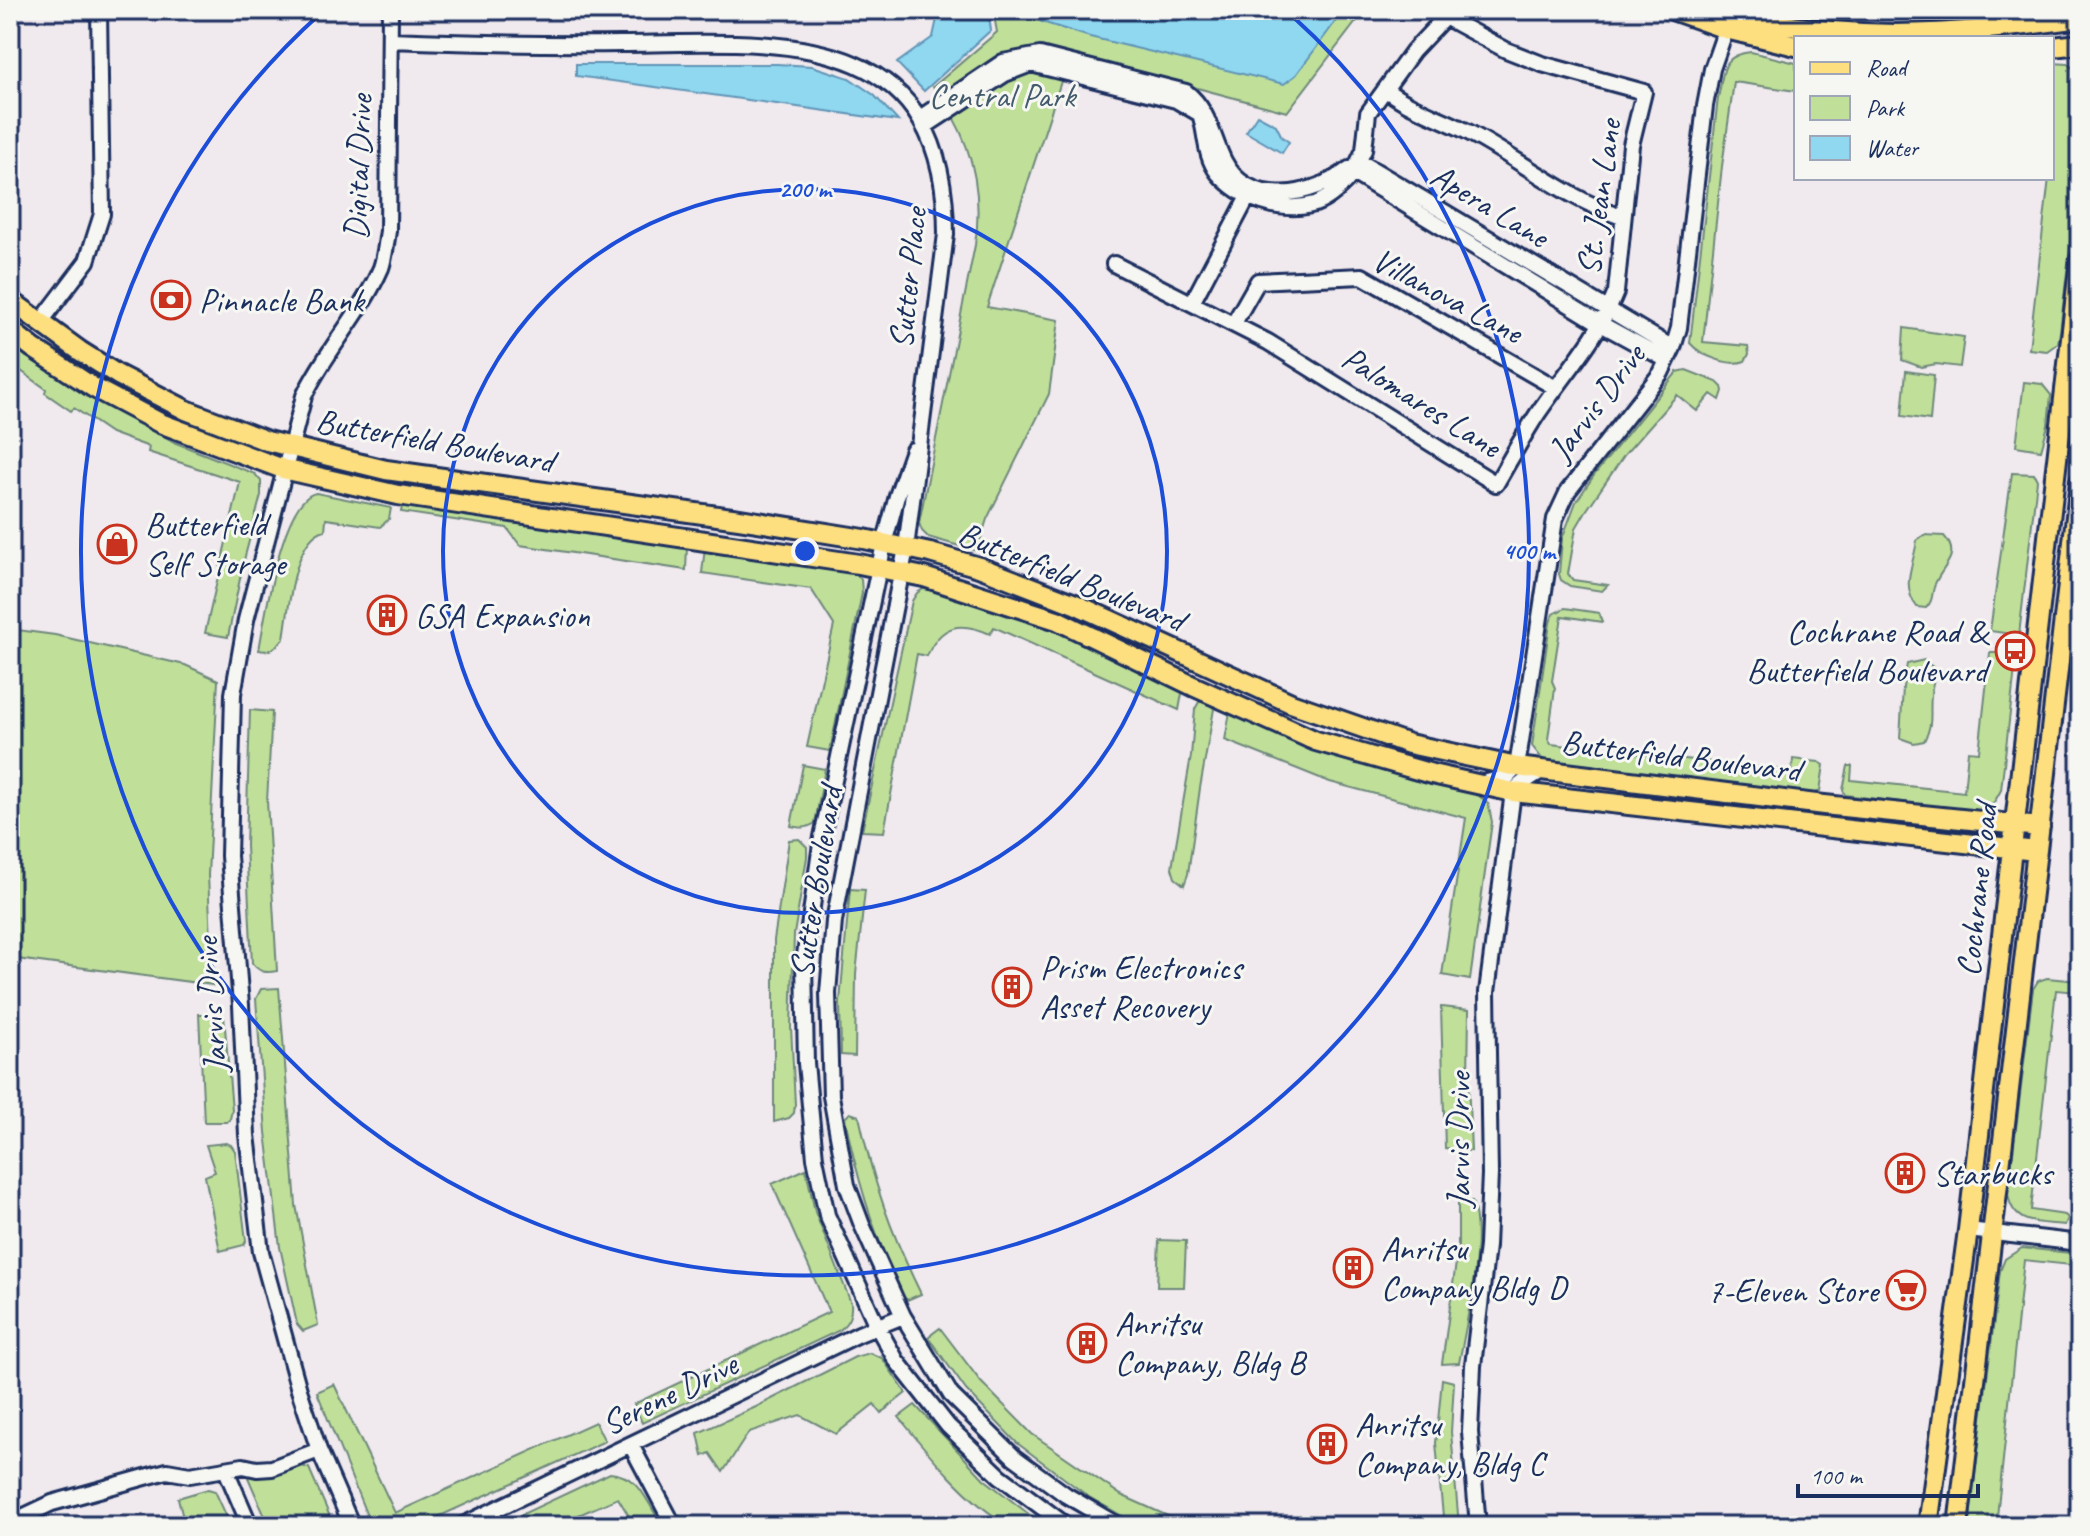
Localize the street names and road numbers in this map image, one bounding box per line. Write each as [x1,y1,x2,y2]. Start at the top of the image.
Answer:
street label: Digital Drive [333,92,382,240]
street label: St. Jean Lane [1566,114,1631,278]
street label: Apera Lane [1423,154,1559,259]
street label: Sutter Place [879,203,937,351]
street label: Villanova Lane [1365,238,1532,354]
street label: Jarvis Drive [1537,333,1656,471]
street label: Palomares Lane [1334,336,1511,468]
street label: Butterfield Boulevard [313,398,562,483]
street label: Butterfield Boulevard [952,511,1196,643]
street label: Butterfield Boulevard [1559,720,1808,792]
street label: Sutter Boulevard [779,779,853,981]
street label: Cochrane Road [1946,796,2008,978]
street label: Jarvis Drive [184,933,237,1076]
street label: Jarvis Drive [1437,1069,1480,1210]
street label: Serene Drive [594,1341,746,1445]

